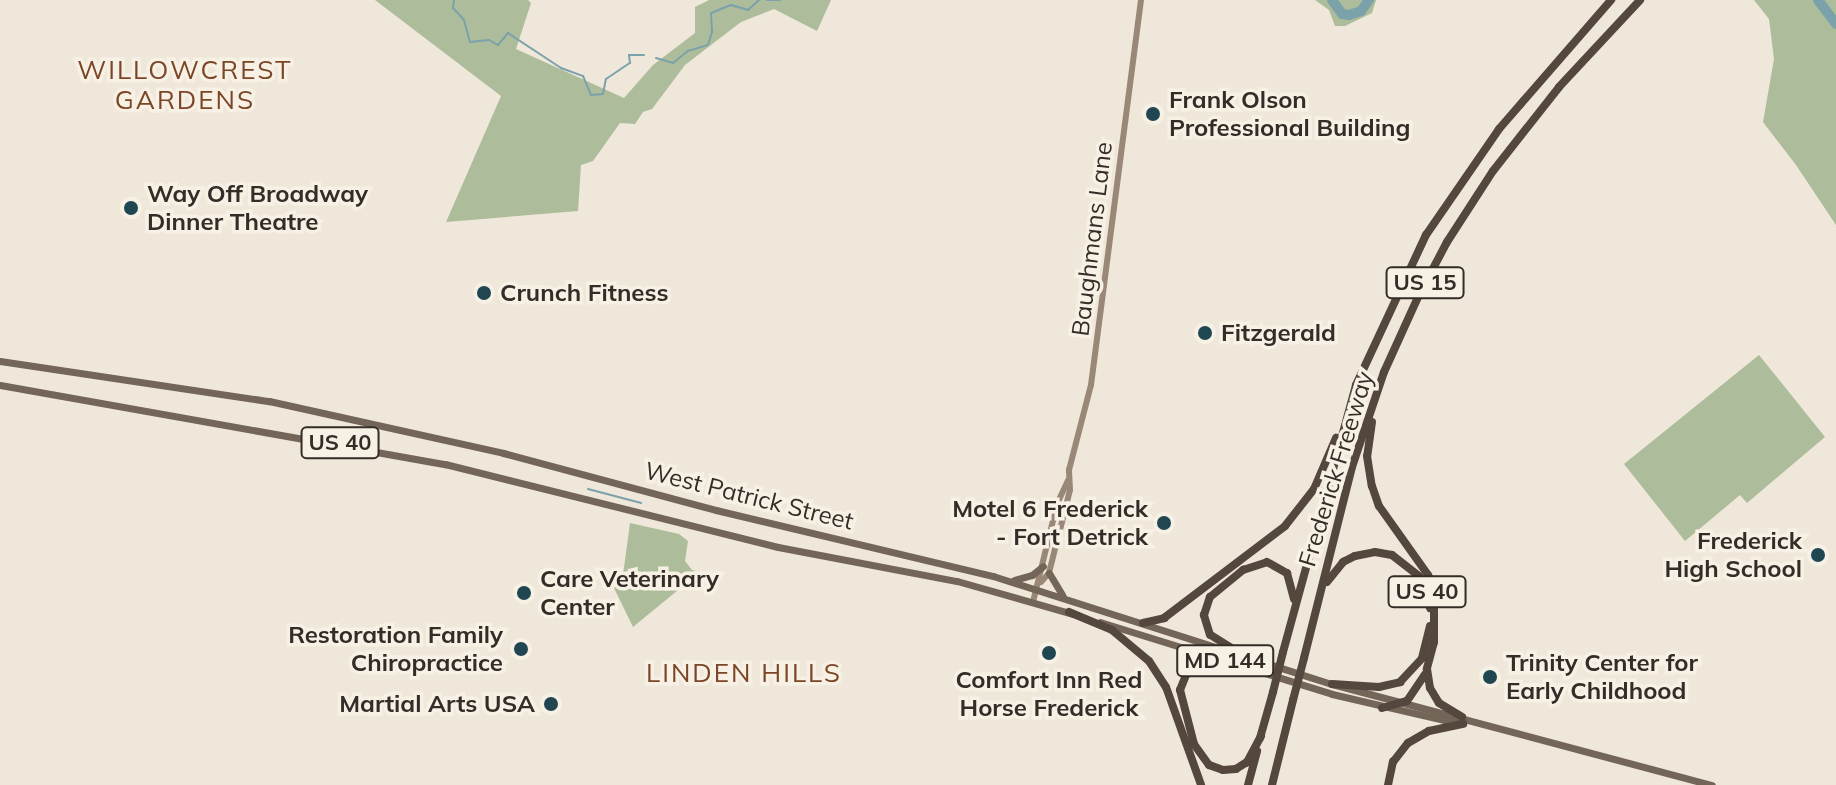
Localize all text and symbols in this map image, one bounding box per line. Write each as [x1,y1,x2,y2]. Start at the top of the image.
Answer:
district label: WILLOWCREST GARDENS [77,54,293,116]
place label: Frank Olson Professional Building [1169,86,1410,142]
marker: Frank Olson Professional Building [1144,105,1162,123]
street label: Baughmans Lane [1066,140,1118,338]
place label: Way Off Broadway Dinner Theatre [147,180,368,236]
marker: Way Off Broadway Dinner Theatre [122,199,140,217]
road number: US 15 [1385,265,1465,301]
place label: Crunch Fitness [500,279,669,307]
marker: Crunch Fitness [475,284,493,302]
place label: Fitzgerald [1221,319,1336,347]
marker: Fitzgerald [1196,324,1214,342]
street label: Frederick Freeway [1293,368,1379,570]
road number: US 40 [300,425,380,461]
street label: West Patrick Street [642,456,856,536]
place label: Motel 6 Frederick - Fort Detrick [952,495,1148,551]
marker: Motel 6 Frederick - Fort Detrick [1155,514,1173,532]
place label: Frederick High School [1664,527,1802,583]
marker: Frederick High School [1809,546,1827,564]
place label: Care Veterinary Center [540,565,719,621]
road number: US 40 [1387,574,1467,610]
marker: Care Veterinary Center [515,584,533,602]
place label: Restoration Family Chiropractice [288,621,503,677]
marker: Restoration Family Chiropractice [510,638,532,660]
road number: MD 144 [1175,643,1275,679]
marker: Comfort Inn Red Horse Frederick [1040,644,1058,662]
place label: Trinity Center for Early Childhood [1506,649,1698,705]
district label: LINDEN HILLS [646,657,842,689]
place label: Comfort Inn Red Horse Frederick [956,666,1142,722]
marker: Trinity Center for Early Childhood [1481,668,1499,686]
place label: Martial Arts USA [339,690,535,718]
marker: Martial Arts USA [542,695,560,713]

